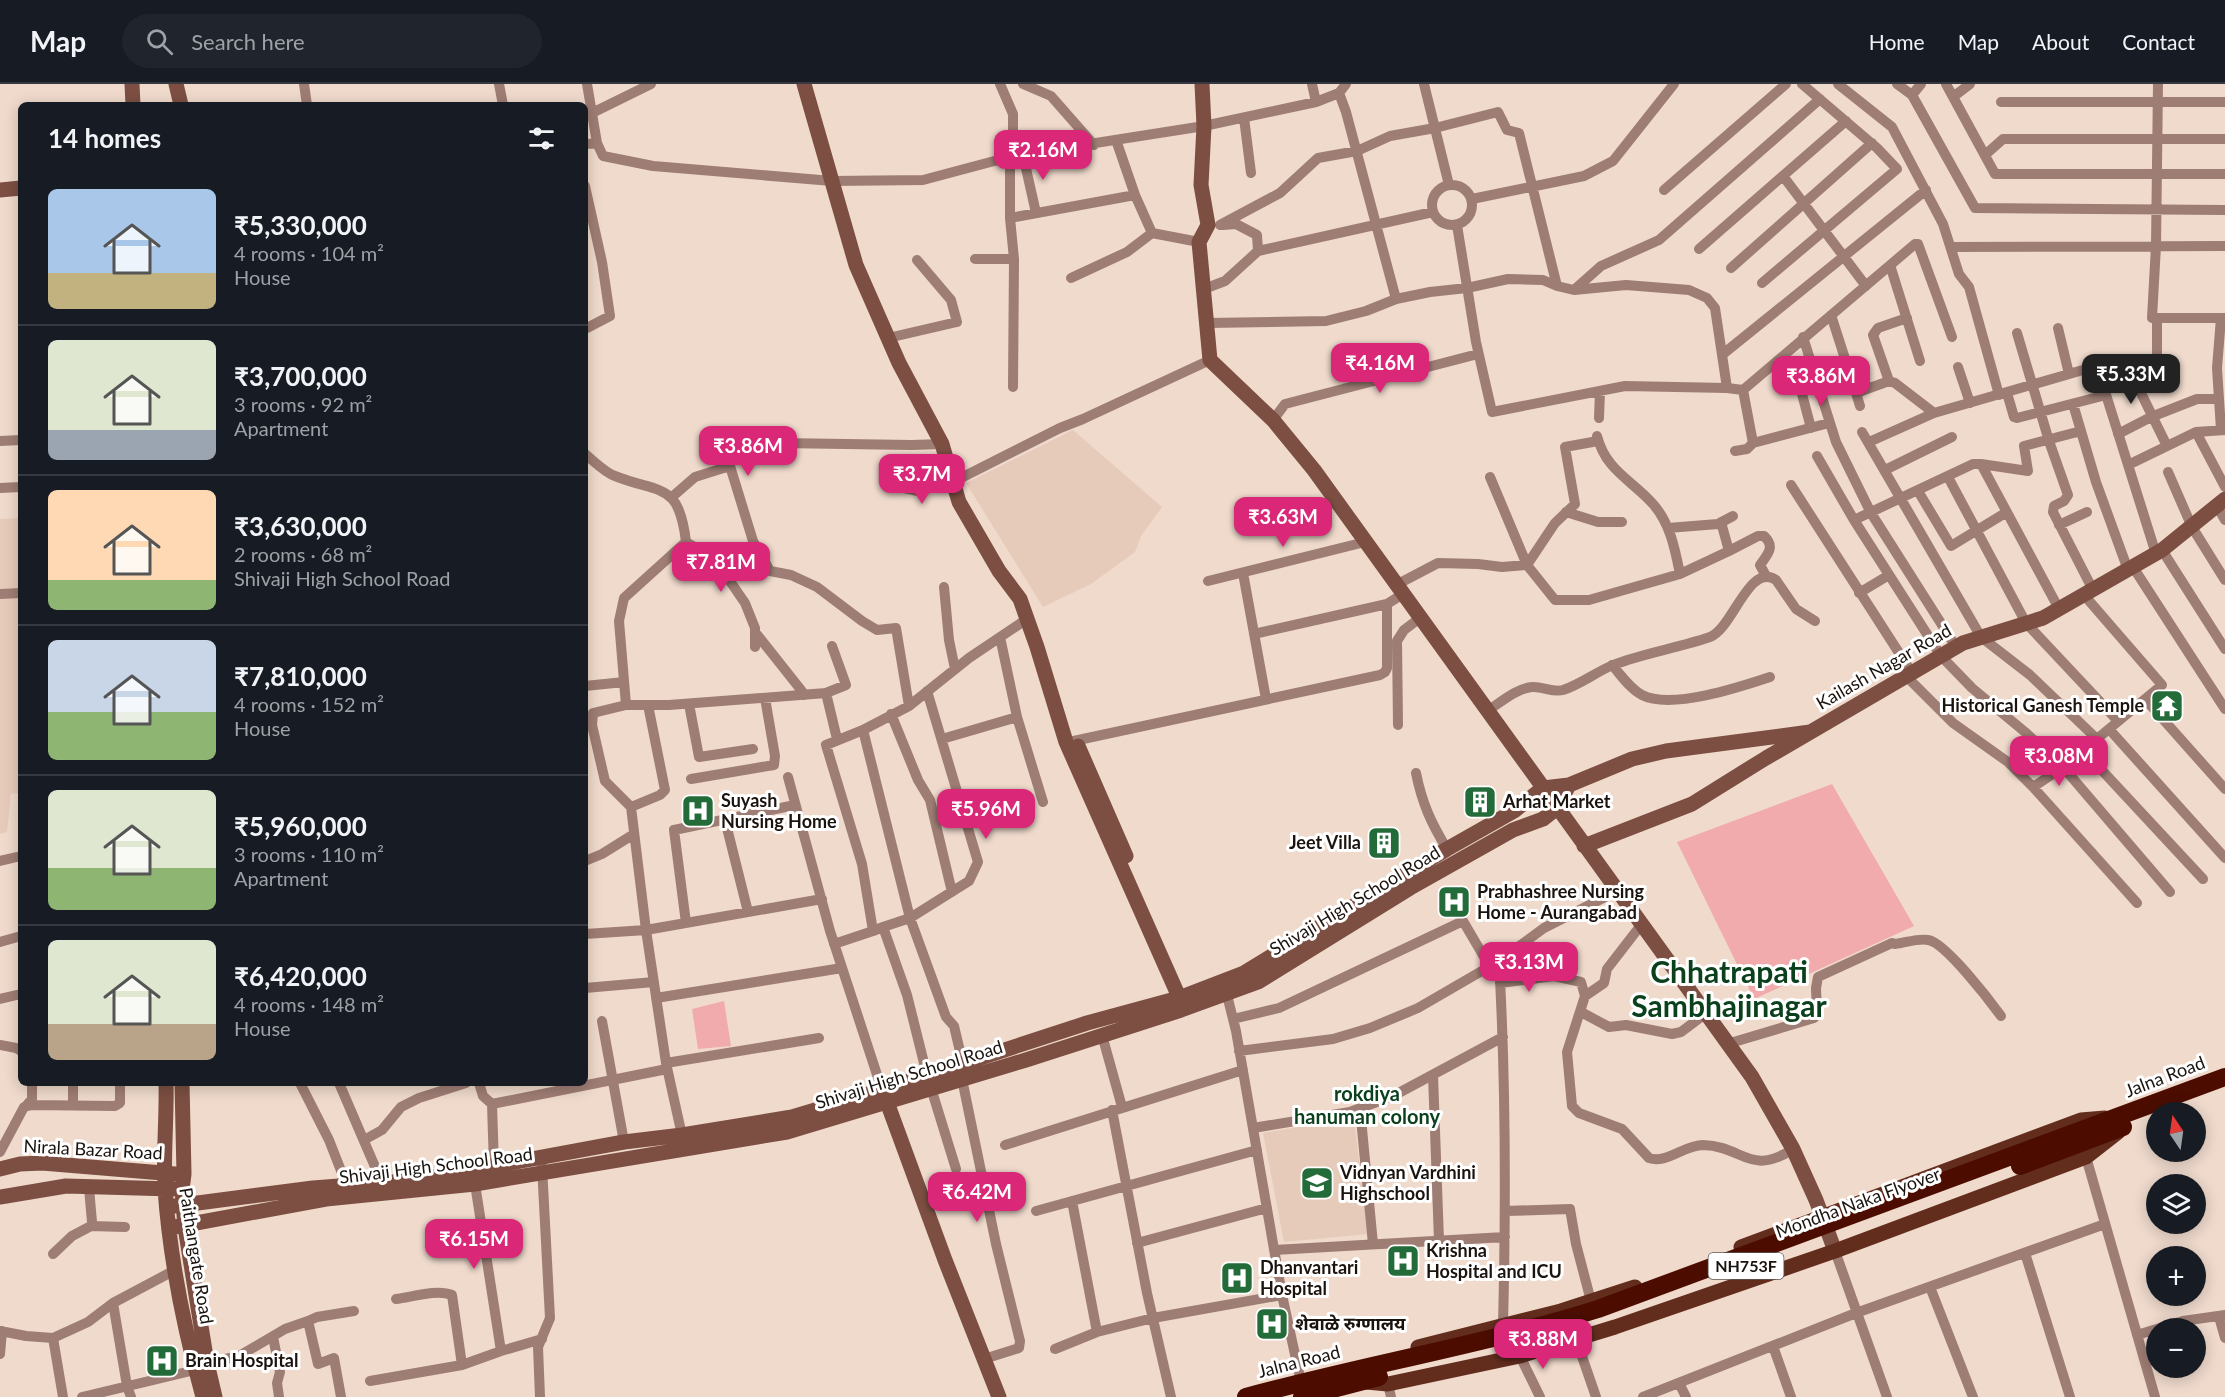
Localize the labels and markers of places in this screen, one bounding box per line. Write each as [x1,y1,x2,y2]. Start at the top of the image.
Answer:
pin: ₹2.16M [994,130,1092,181]
pin: ₹4.16M [1331,343,1429,394]
pin: ₹5.33M [2082,354,2180,405]
pin: ₹3.86M [1772,356,1870,407]
pin: ₹3.86M [699,426,797,477]
pin: ₹3.7M [880,454,964,505]
pin: ₹3.63M [1234,497,1332,548]
pin: ₹7.81M [672,542,770,593]
temple icon: Historical Ganesh Temple [2149,688,2185,724]
place label: Historical Ganesh Temple [1941,694,2144,716]
pin: ₹3.08M [2010,736,2108,787]
building icon: Arhat Market [1462,784,1498,820]
place label: Suyash Nursing Home [721,789,837,832]
pin: ₹5.96M [937,789,1035,840]
place label: Arhat Market [1502,790,1611,812]
hospital icon: Suyash Nursing Home [680,793,716,829]
building icon: Jeet Villa [1366,825,1402,861]
place label: Jeet Villa [1289,831,1361,853]
place label: Prabhashree Nursing Home - Aurangabad [1477,880,1645,923]
hospital icon: Prabhashree Nursing Home - Aurangabad [1436,884,1472,920]
pin: ₹3.13M [1480,942,1578,993]
place label: Vidnyan Vardhini Highschool [1339,1161,1476,1204]
school or university icon: Vidnyan Vardhini Highschool [1299,1165,1335,1201]
pin: ₹6.42M [928,1172,1026,1223]
pin: ₹6.15M [425,1219,523,1270]
place label: Krishna Hospital and ICU [1426,1239,1562,1282]
hospital icon: Krishna Hospital and ICU [1385,1243,1421,1279]
place label: Dhanvantari Hospital [1260,1256,1358,1299]
hospital icon: Dhanvantari Hospital [1219,1260,1255,1296]
hospital icon: शेवाळे रुग्णालय [1254,1306,1290,1342]
place label: शेवाळे रुग्णालय [1295,1312,1406,1334]
pin: ₹3.88M [1494,1319,1592,1370]
hospital icon: Brain Hospital [144,1343,180,1379]
place label: Brain Hospital [185,1349,298,1371]

